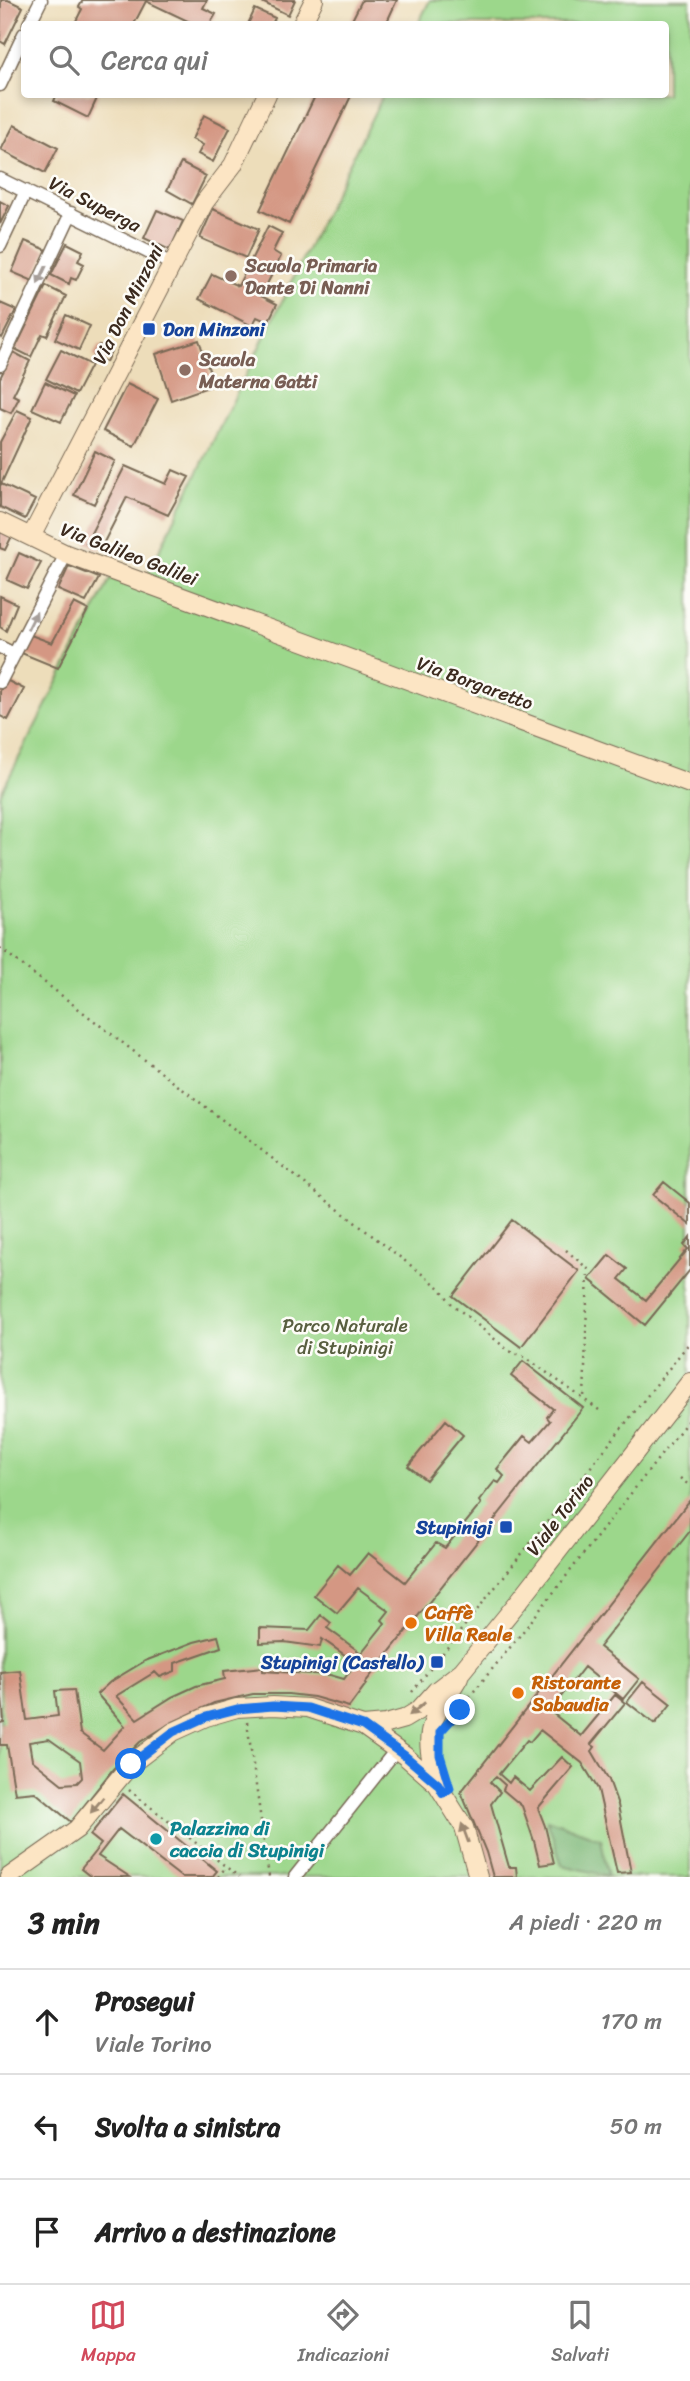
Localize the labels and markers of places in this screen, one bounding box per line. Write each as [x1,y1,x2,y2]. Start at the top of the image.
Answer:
place label: Scuola Primaria Dante Di Nanni [244,249,378,304]
marker: Scuola Primaria Dante Di Nanni [223,268,239,284]
place label: Don Minzoni [163,313,267,346]
marker: Don Minzoni [141,321,157,337]
place label: Scuola Materna Gatti [198,343,319,398]
marker: Scuola Materna Gatti [177,362,193,378]
place label: Stupinigi [415,1511,494,1544]
marker: Stupinigi [498,1519,514,1535]
place label: Caffè Villa Reale [424,1596,512,1651]
marker: Caffè Villa Reale [403,1615,419,1631]
place label: Stupinigi (Castello) [260,1646,424,1679]
marker: Stupinigi (Castello) [429,1654,445,1670]
place label: Ristorante Sabaudia [531,1666,621,1721]
marker: Ristorante Sabaudia [510,1685,526,1701]
place label: Palazzina di caccia di Stupinigi [169,1812,326,1867]
marker: Palazzina di caccia di Stupinigi [148,1831,164,1847]

